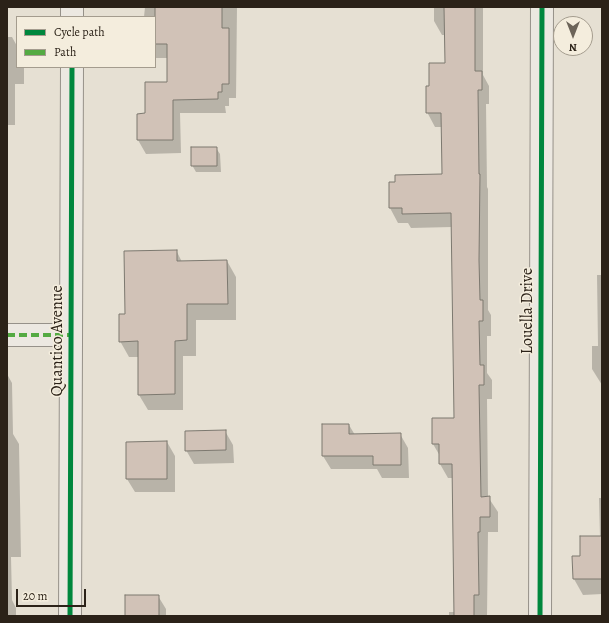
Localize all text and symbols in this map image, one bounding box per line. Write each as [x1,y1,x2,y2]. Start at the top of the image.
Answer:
legend [16,16,156,68]
north arrow [553,16,593,56]
text: Cycle path [54,24,105,40]
text: N [569,40,577,55]
text: Path [54,44,76,60]
street label: Louella Drive [518,268,538,354]
street label: Quantico Avenue [48,285,68,397]
scale bar [18,581,88,607]
text: 20 m [23,588,47,604]

